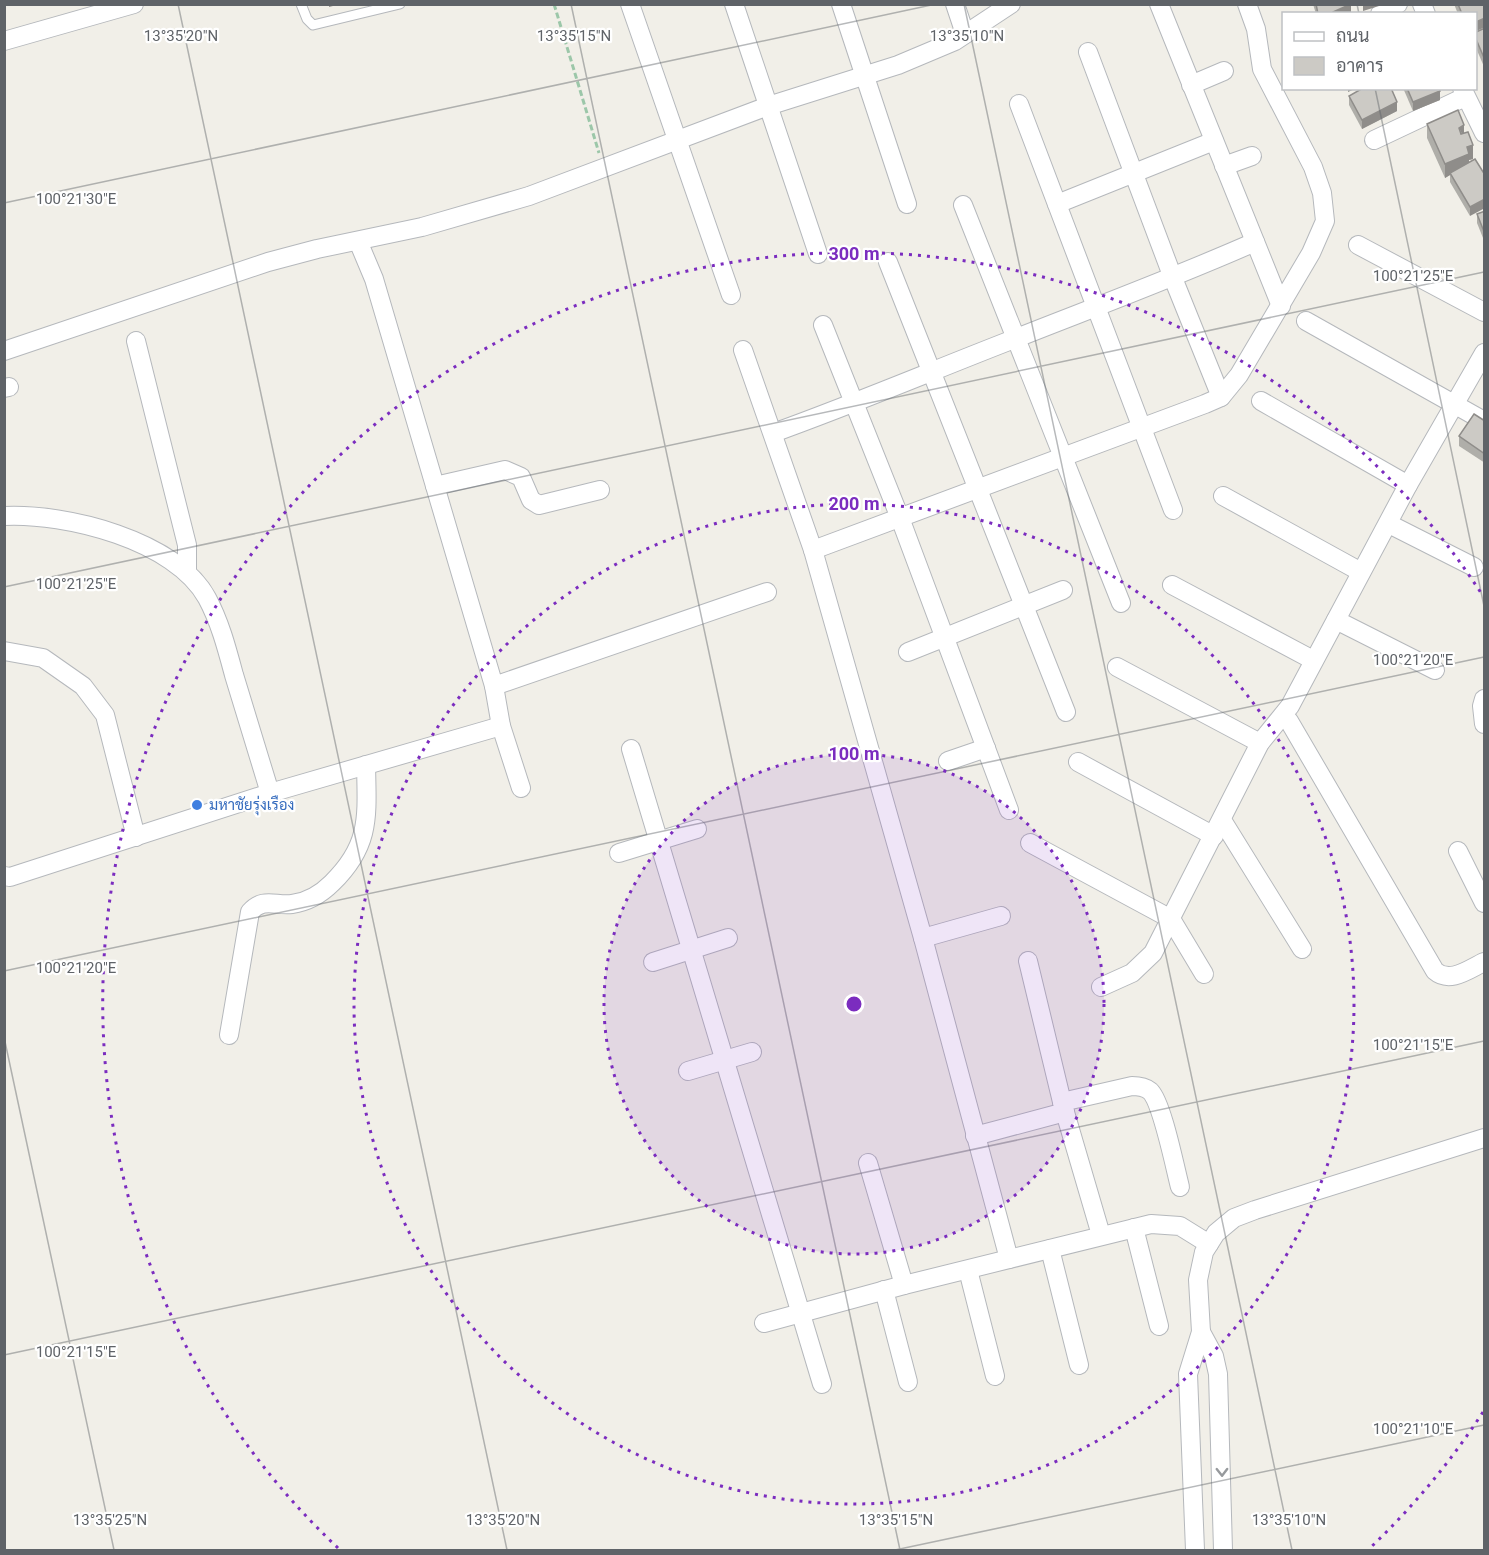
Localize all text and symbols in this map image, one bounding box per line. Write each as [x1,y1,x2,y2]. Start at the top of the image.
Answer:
legend [1282,12,1477,90]
text: ถนน [1336,25,1369,46]
text: 13°35'20"N [144,27,218,45]
text: 13°35'15"N [537,27,611,45]
text: 13°35'10"N [930,27,1004,45]
text: อาคาร [1336,55,1384,76]
text: 100°21'30"E [36,190,117,208]
text: 300 m [828,243,880,264]
text: 100°21'25"E [1373,267,1454,285]
text: 200 m [828,493,880,514]
text: 100°21'25"E [36,575,117,593]
text: 100°21'20"E [1373,651,1454,669]
text: 100 m [828,743,880,764]
place label: มหาชัยรุ่งเรือง [209,795,294,816]
marker: มหาชัยรุ่งเรือง [190,798,204,812]
text: 100°21'20"E [36,959,117,977]
centre of rings [844,994,864,1014]
text: 100°21'15"E [1373,1036,1454,1054]
text: 100°21'15"E [36,1343,117,1361]
text: 100°21'10"E [1373,1420,1454,1438]
one-way arrow [1215,1467,1228,1476]
text: 13°35'25"N [73,1511,147,1529]
text: 13°35'20"N [466,1511,540,1529]
text: 13°35'15"N [859,1511,933,1529]
text: 13°35'10"N [1252,1511,1326,1529]

